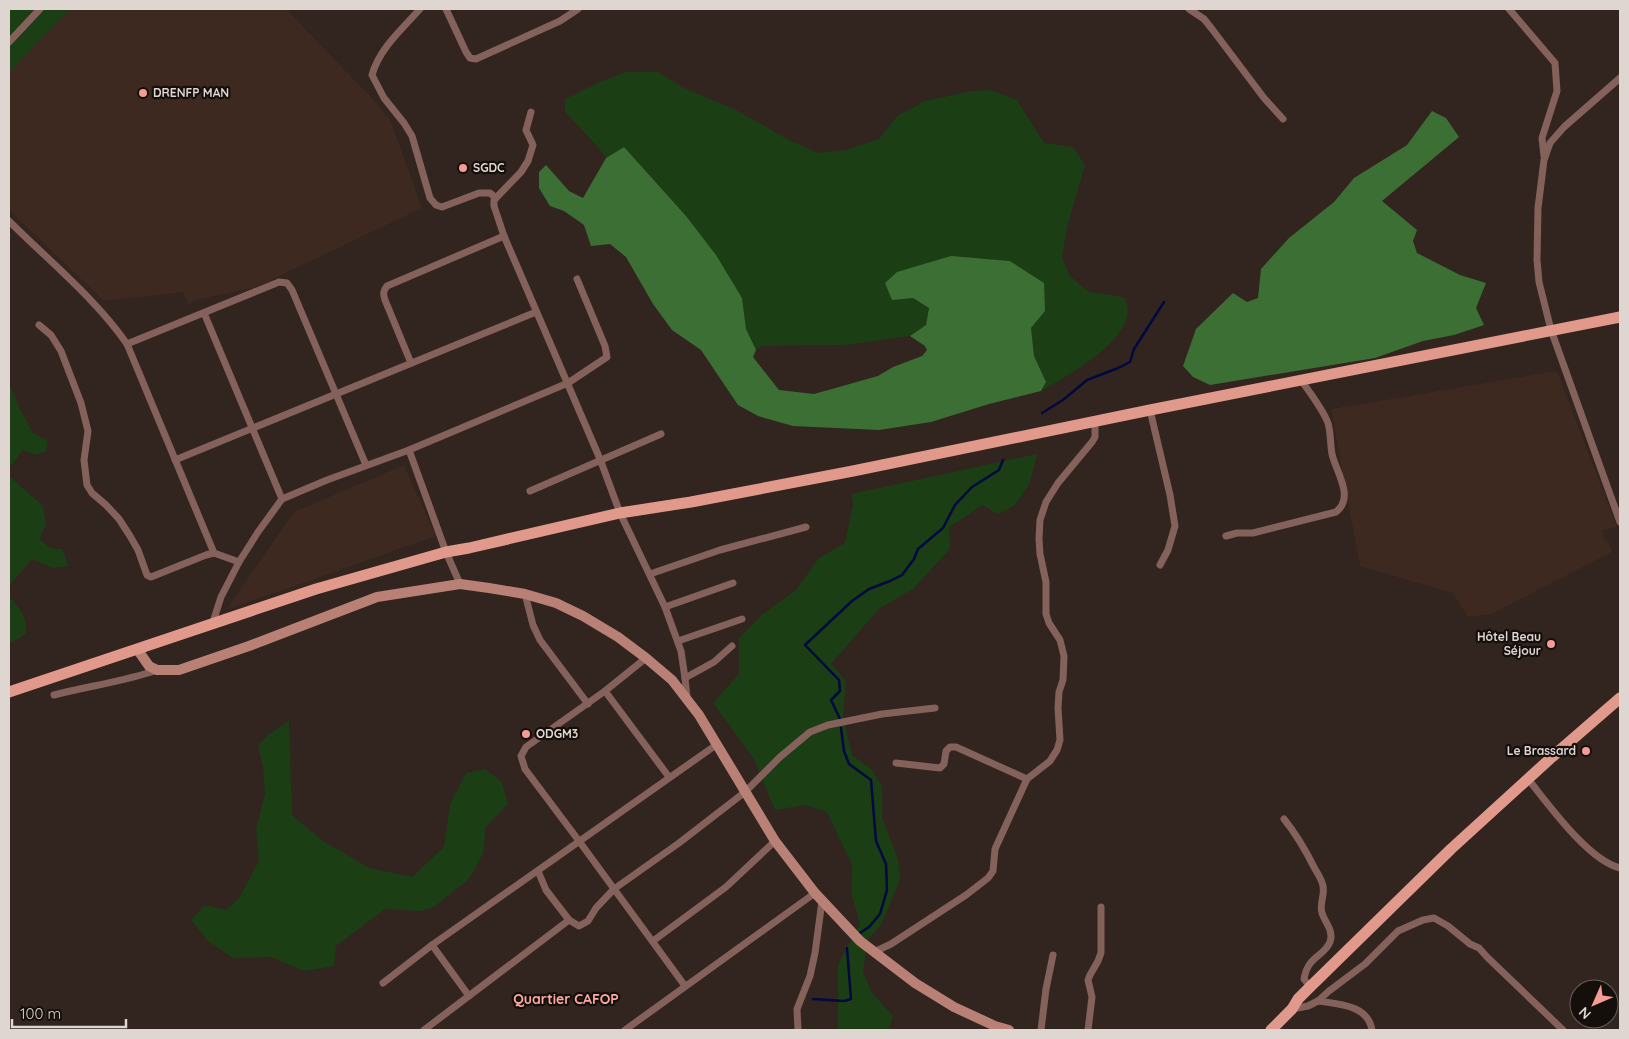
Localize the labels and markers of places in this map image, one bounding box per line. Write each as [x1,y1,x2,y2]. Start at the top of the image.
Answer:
place label: DRENFP MAN [153,85,229,100]
marker: DRENFP MAN [137,87,149,99]
place label: SGDC [473,160,505,175]
marker: SGDC [457,162,469,174]
place label: Hôtel Beau Séjour [1477,629,1541,658]
marker: Hôtel Beau Séjour [1545,638,1557,650]
place label: ODGM3 [536,726,578,741]
marker: ODGM3 [520,728,532,740]
place label: Le Brassard [1507,743,1576,758]
marker: Le Brassard [1580,745,1592,757]

